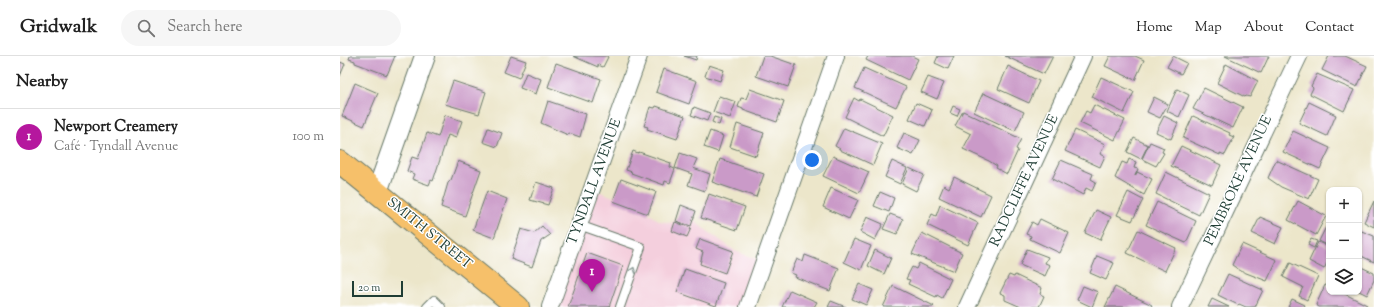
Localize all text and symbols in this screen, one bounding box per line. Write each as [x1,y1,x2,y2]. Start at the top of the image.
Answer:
search box [121,10,401,46]
text: Gridwalk [20,14,97,41]
icon: search [135,17,157,39]
text: Search here [167,17,243,38]
text: Home [1136,18,1173,38]
text: Map [1195,18,1222,38]
text: About [1244,18,1283,38]
text: Contact [1305,18,1354,38]
text: Nearby [16,70,68,94]
street label: RADCLIFFE AVENUE [986,111,1065,250]
street label: PEMBROKE AVENUE [1200,112,1278,249]
street label: TYNDALL AVENUE [563,116,627,248]
text: Newport Creamery [54,117,178,138]
text: 1 [27,128,31,146]
text: 100 m [292,128,324,146]
text: Café · Tyndall Avenue [54,138,178,156]
your location [802,150,822,170]
map controls [1326,187,1362,295]
button: + [1326,187,1362,223]
street label: SMITH STREET [382,193,476,275]
button: − [1326,223,1362,259]
pin: 1 [579,259,605,292]
button: layers [1326,259,1362,295]
one-way arrow [628,267,636,274]
scale bar [352,279,403,298]
text: 20 m [358,280,380,296]

